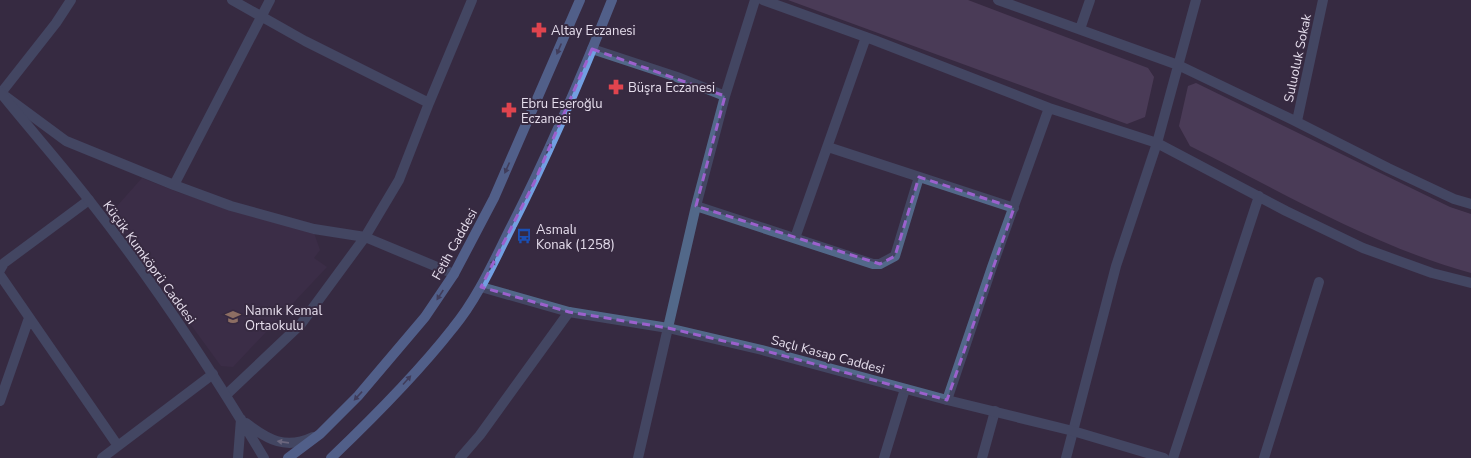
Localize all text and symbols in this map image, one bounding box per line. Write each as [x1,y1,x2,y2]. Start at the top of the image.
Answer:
street label: Suluoluk Sokak [1280,12,1316,104]
pharmacy icon: Altay Eczanesi [530,21,548,39]
place label: Altay Eczanesi [551,22,636,40]
one-way arrow [556,43,562,54]
pharmacy icon: Büşra Eczanesi [607,78,625,96]
place label: Büşra Eczanesi [628,79,715,97]
place label: Ebru Eseroğlu Eczanesi [521,95,603,128]
pharmacy icon: Ebru Eseroğlu Eczanesi [500,101,518,119]
one-way arrow [546,142,552,153]
one-way arrow [504,163,510,175]
street label: Küçük Kumköprü Caddesi [98,197,200,328]
street label: Fetih Caddesi [428,206,482,283]
place label: Asmalı Konak (1258) [536,221,615,254]
bus stop icon: Asmalı Konak (1258) [515,227,533,245]
one-way arrow [489,259,495,271]
one-way arrow [436,290,444,300]
place label: Namık Kemal Ortaokulu [245,302,322,335]
school or university icon: Namık Kemal Ortaokulu [224,308,242,326]
street label: Saçlı Kasap Caddesi [769,331,887,379]
one-way arrow [402,375,412,385]
one-way arrow [353,391,363,401]
one-way arrow [276,439,289,445]

